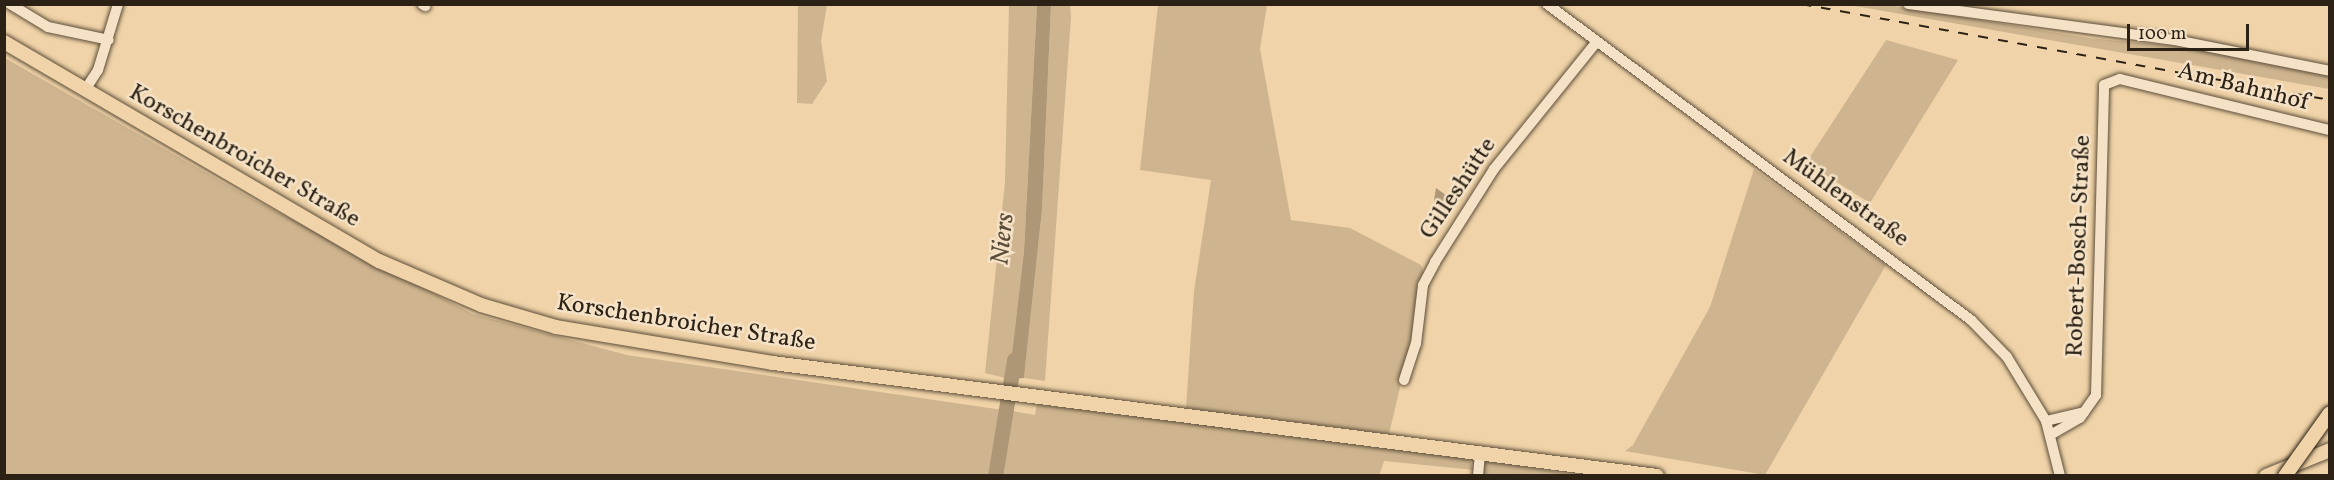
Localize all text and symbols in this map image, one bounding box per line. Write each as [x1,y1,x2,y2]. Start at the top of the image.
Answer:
scale bar [2130,12,2252,50]
text: 100 m [2138,22,2187,47]
street label: Am Bahnhof [2175,58,2311,118]
street label: Korschenbroicher Straße [123,79,365,235]
street label: Gilleshütte [1415,133,1503,245]
street label: Robert-Bosch-Straße [2062,134,2098,358]
street label: Mühlenstraße [1776,144,1914,254]
water label: Niers [986,211,1022,267]
street label: Korschenbroicher Straße [554,289,818,359]

